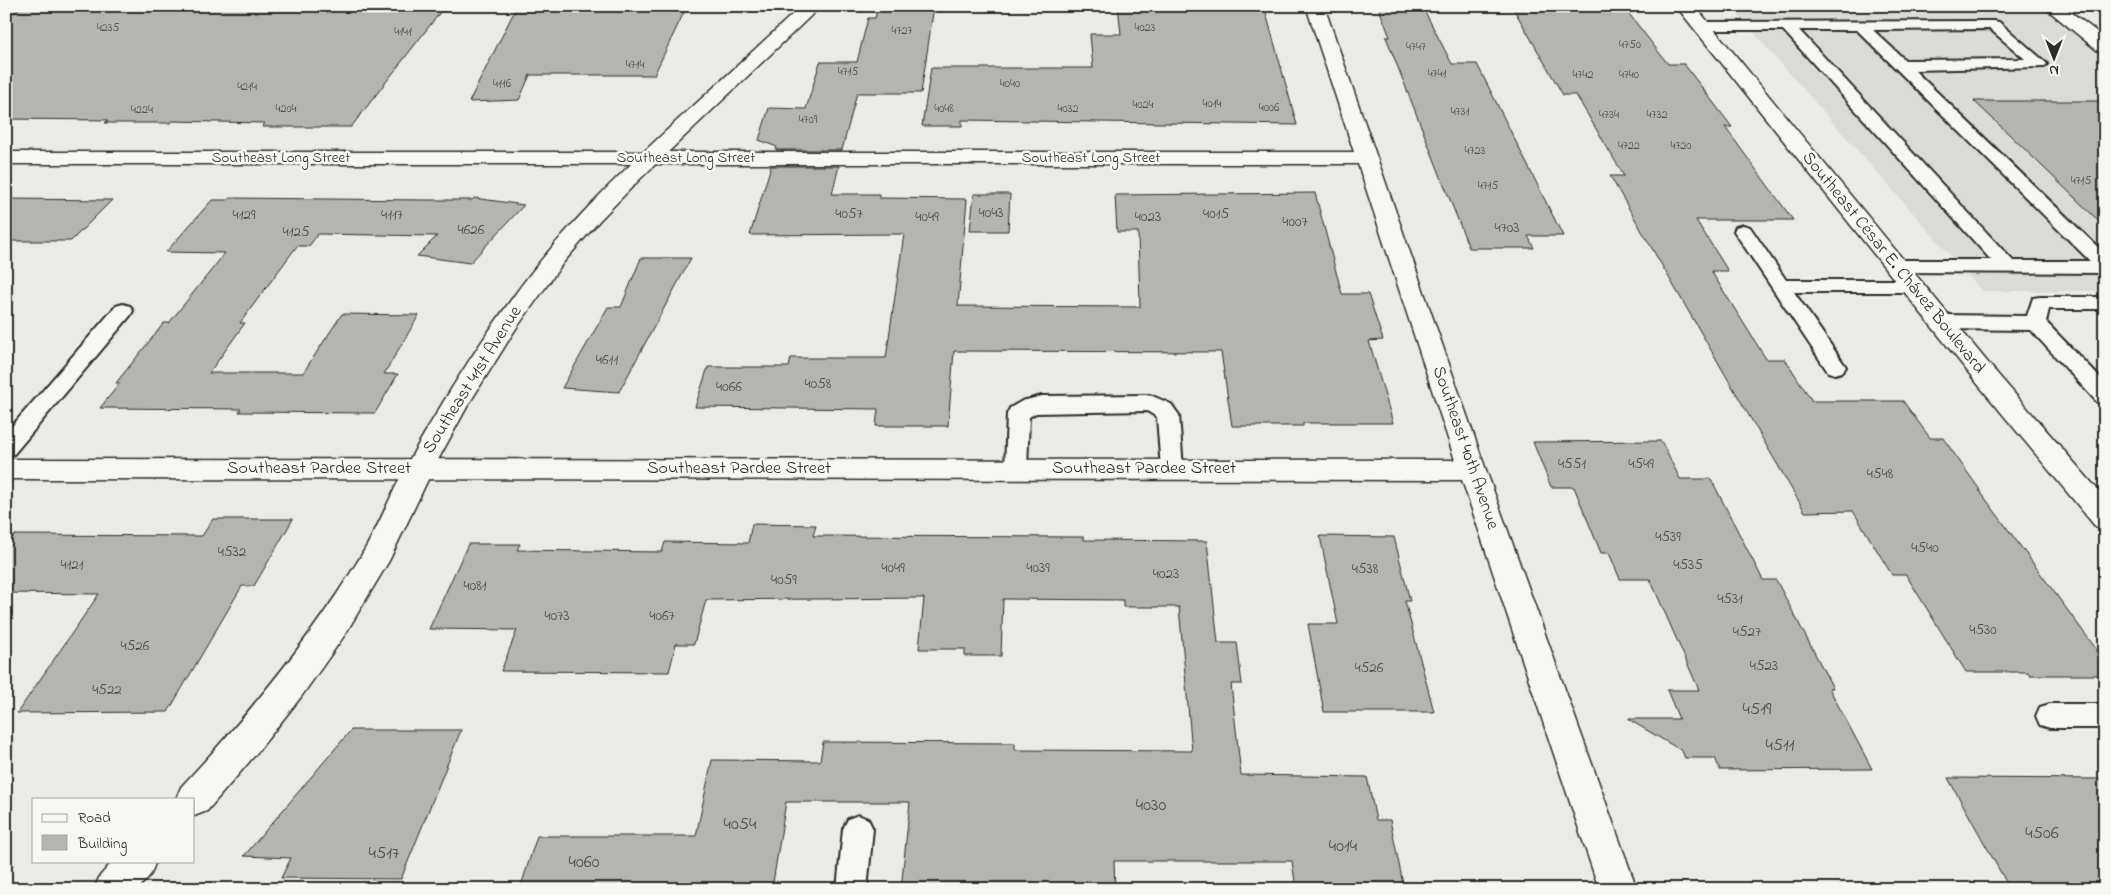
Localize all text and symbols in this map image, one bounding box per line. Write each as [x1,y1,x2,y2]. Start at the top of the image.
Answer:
house number: 4235 [97,19,119,37]
house number: 4023 [1134,19,1156,37]
house number: 4727 [892,22,912,40]
house number: 4141 [394,23,412,41]
north arrow [2028,32,2078,82]
house number: 4750 [1619,36,1641,54]
house number: 4747 [1406,38,1426,56]
house number: 4714 [626,56,644,74]
text: N [2049,59,2059,80]
house number: 4715 [838,63,858,81]
house number: 4741 [1428,65,1447,83]
house number: 4742 [1573,66,1593,84]
house number: 4740 [1619,66,1639,84]
house number: 4116 [493,75,512,93]
house number: 4040 [1000,75,1020,93]
house number: 4214 [237,78,257,96]
house number: 4014 [1203,95,1221,113]
house number: 4024 [1132,96,1154,114]
house number: 4006 [1259,99,1280,117]
house number: 4204 [275,100,297,118]
house number: 4048 [934,100,954,118]
house number: 4032 [1057,100,1079,118]
house number: 4224 [131,101,153,119]
house number: 4731 [1451,103,1470,121]
house number: 4734 [1599,106,1619,124]
house number: 4732 [1647,106,1667,124]
house number: 4709 [799,111,818,129]
house number: 4722 [1618,137,1640,155]
house number: 4720 [1670,137,1692,155]
house number: 4723 [1465,142,1485,160]
street label: Southeast César E. Chávez Boulevard [1795,146,1991,380]
street label: Southeast Long Street [212,147,350,170]
street label: Southeast Long Street [617,147,755,170]
street label: Southeast Long Street [1022,147,1160,170]
house number: 4715 [2071,172,2091,190]
house number: 4715 [1478,177,1498,195]
house number: 4043 [978,202,1004,224]
house number: 4057 [835,203,863,225]
house number: 4015 [1203,203,1229,225]
house number: 4129 [233,204,256,226]
house number: 4117 [381,204,403,226]
house number: 4049 [915,206,939,228]
house number: 4023 [1135,206,1161,228]
house number: 4007 [1282,211,1308,233]
house number: 4703 [1494,217,1520,239]
house number: 4626 [458,219,485,241]
house number: 4125 [283,221,310,243]
street label: Southeast 41st Avenue [417,300,530,459]
house number: 4611 [596,349,618,371]
street label: Southeast 40th Avenue [1425,363,1505,534]
house number: 4058 [805,373,832,395]
house number: 4066 [716,376,742,398]
house number: 4551 [1558,453,1586,475]
house number: 4549 [1628,453,1654,475]
street label: Southeast Pardee Street [227,456,411,482]
street label: Southeast Pardee Street [647,456,831,482]
street label: Southeast Pardee Street [1052,456,1236,482]
house number: 4548 [1867,463,1894,485]
house number: 4539 [1655,526,1681,548]
house number: 4540 [1911,537,1939,559]
house number: 4532 [218,541,247,563]
house number: 4121 [60,554,84,576]
house number: 4535 [1673,554,1703,576]
house number: 4049 [881,557,905,579]
house number: 4039 [1026,557,1050,579]
house number: 4538 [1352,558,1379,580]
house number: 4023 [1153,563,1179,585]
house number: 4059 [771,569,797,591]
house number: 4081 [463,575,487,597]
house number: 4531 [1717,588,1743,610]
house number: 4073 [544,605,570,627]
house number: 4067 [649,605,675,627]
house number: 4530 [1969,619,1997,641]
house number: 4527 [1733,621,1761,643]
house number: 4526 [121,635,150,657]
house number: 4523 [1750,655,1778,677]
house number: 4526 [1355,657,1384,679]
house number: 4522 [92,679,122,701]
house number: 4519 [1743,697,1772,723]
house number: 4511 [1765,733,1795,759]
house number: 4030 [1136,793,1166,819]
legend [32,798,195,862]
text: Road [78,807,111,829]
house number: 4054 [724,812,757,838]
house number: 4506 [2025,821,2059,847]
text: Building [77,833,127,856]
house number: 4014 [1329,834,1358,860]
house number: 4517 [369,841,400,867]
house number: 4060 [569,850,600,876]

